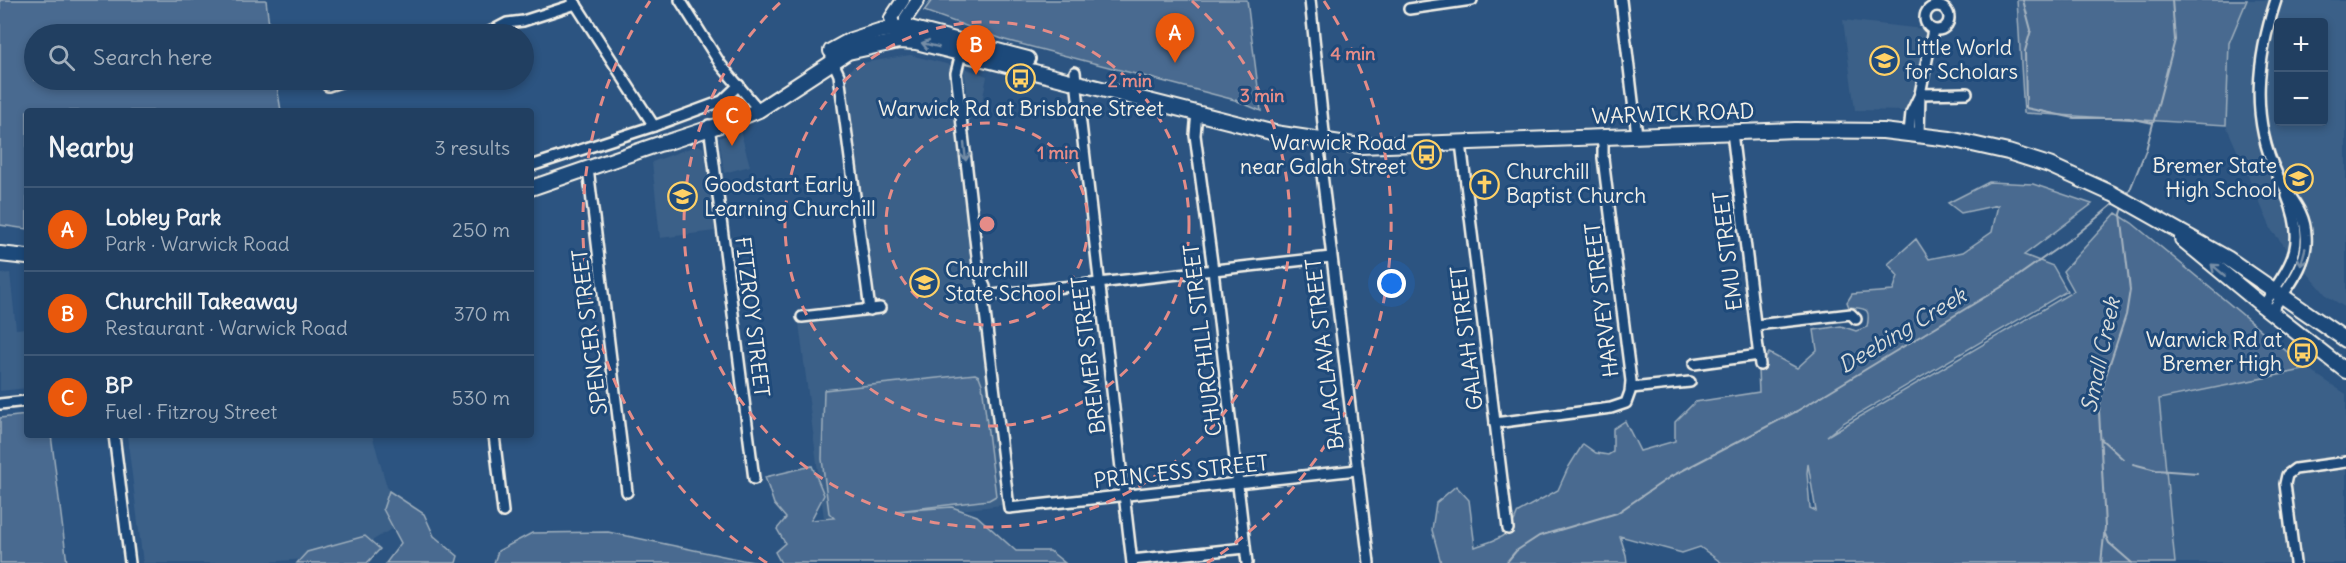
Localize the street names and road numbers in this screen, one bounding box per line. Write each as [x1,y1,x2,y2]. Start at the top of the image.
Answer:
street label: WARWICK ROAD [1591,97,1755,130]
street label: EMU STREET [1707,190,1748,312]
street label: HARVEY STREET [1579,221,1624,379]
street label: FITZROY STREET [729,235,776,399]
street label: CHURCHILL STREET [1177,242,1228,438]
street label: SPENCER STREET [566,247,613,417]
street label: BALACLAVA STREET [1299,257,1350,451]
street label: GALAH STREET [1444,264,1489,412]
street label: BREMER STREET [1065,275,1112,436]
street label: PRINCESS STREET [1092,449,1270,494]

